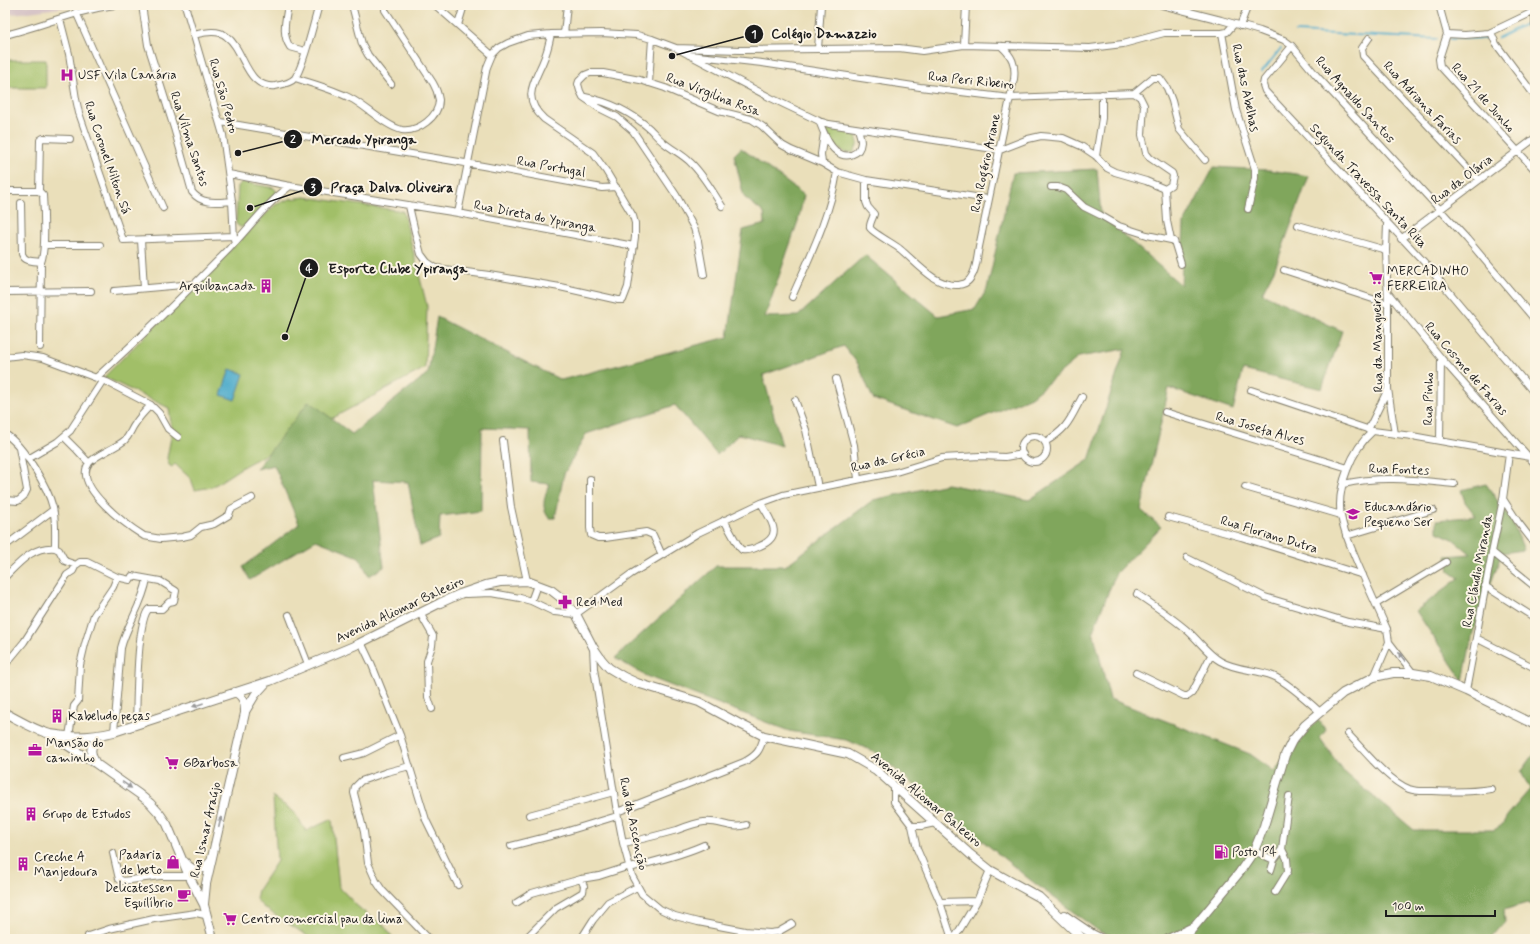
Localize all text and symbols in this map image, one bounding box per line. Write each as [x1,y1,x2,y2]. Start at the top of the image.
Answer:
callout: Colégio Damazzio [744,21,884,47]
text: Colégio Damazzio [771,25,877,44]
text: 1 [751,27,757,43]
street label: Rua das Abelhas [1227,43,1263,133]
street label: Rua Agnaldo Santos [1311,53,1399,147]
street label: Rua São Pedro [204,57,242,135]
street label: Rua Adriana Farias [1379,58,1465,148]
street label: Rua 21 de Junho [1447,60,1519,137]
hospital icon: USF Vila Canária [59,67,75,83]
place label: USF Vila Canária [78,67,177,84]
street label: Rua Peri Ribeiro [927,68,1015,94]
street label: Rua Virgilina Rosa [663,69,763,122]
street label: Rua Vilma Santos [166,89,212,189]
street label: Rua Coronel Nilton Sá [80,99,134,217]
street label: Rua Rogério Ariane [967,112,1007,214]
street label: Segunda Travessa Santa Rita [1304,120,1431,254]
callout: Mercado Ypiranga [283,126,425,152]
text: Mercado Ypiranga [312,131,417,151]
text: 2 [290,132,296,148]
street label: Rua da Olária [1428,151,1496,209]
street label: Rua Portugal [515,153,587,181]
callout: Praça Dalva Oliveira [303,174,461,200]
text: Praça Dalva Oliveira [331,179,453,197]
text: 3 [310,181,316,197]
street label: Rua Direta do Ypiranga [472,197,598,238]
callout: Esporte Clube Ypiranga [299,255,476,281]
text: Esporte Clube Ypiranga [329,260,468,281]
text: 4 [306,261,313,277]
place label: MERCADINHO FERREIRA [1387,263,1469,295]
supermarket icon: MERCADINHO FERREIRA [1368,270,1384,286]
place label: Arquibancada [179,278,255,295]
building icon: Arquibancada [258,278,274,294]
street label: Rua da Mangueira [1369,291,1387,393]
street label: Rua Cosme de Farias [1421,319,1512,420]
street label: Rua Pinho [1420,372,1438,426]
street label: Rua Josefa Alves [1214,408,1306,450]
street label: Rua da Grécia [849,443,927,477]
street label: Rua Fontes [1368,460,1430,480]
place label: Educandário Pequeno Ser [1364,499,1433,531]
school or university icon: Educandário Pequeno Ser [1345,506,1361,522]
street label: Rua Floriano Dutra [1218,512,1320,558]
street label: Rua Cláudio Miranda [1459,513,1497,629]
street label: Avenida Aliomar Baleeiro [333,573,467,647]
pharmacy icon: Red Med [557,594,573,610]
place label: Red Med [576,594,622,611]
one-way arrow [1398,652,1406,662]
one-way arrow [192,702,204,708]
building icon: Kabeludo peças [49,708,65,724]
place label: Kabeludo peças [68,708,150,725]
place label: Mansão do caminho [46,735,104,767]
office icon: Mansão do caminho [27,742,43,758]
street label: Avenida Aliomar Baleeiro [867,749,985,851]
supermarket icon: GBarbosa [164,755,180,771]
place label: GBarbosa [183,755,238,772]
street label: Rua da Ascenção [615,776,651,872]
street label: Rua Ismar Araújo [187,780,225,880]
one-way arrow [122,781,132,789]
building icon: Grupo de Estudos [23,806,39,822]
place label: Grupo de Estudos [42,806,131,823]
one-way arrow [218,816,224,829]
fuel station icon: Posto P4 [1213,844,1229,860]
place label: Posto P4 [1232,844,1277,861]
place label: Padaria de beto [119,847,162,879]
place label: Creche A Manjedoura [34,849,98,881]
shop icon: Padaria de beto [165,854,181,870]
building icon: Creche A Manjedoura [15,856,31,872]
place label: Delicatessen Equilíbrio [104,880,173,912]
cafe icon: Delicatessen Equilíbrio [176,887,192,903]
scale bar [1386,892,1495,918]
text: 100 m [1392,899,1424,915]
supermarket icon: Centro comercial pau da lima [222,911,238,927]
place label: Centro comercial pau da lima [241,911,403,928]

